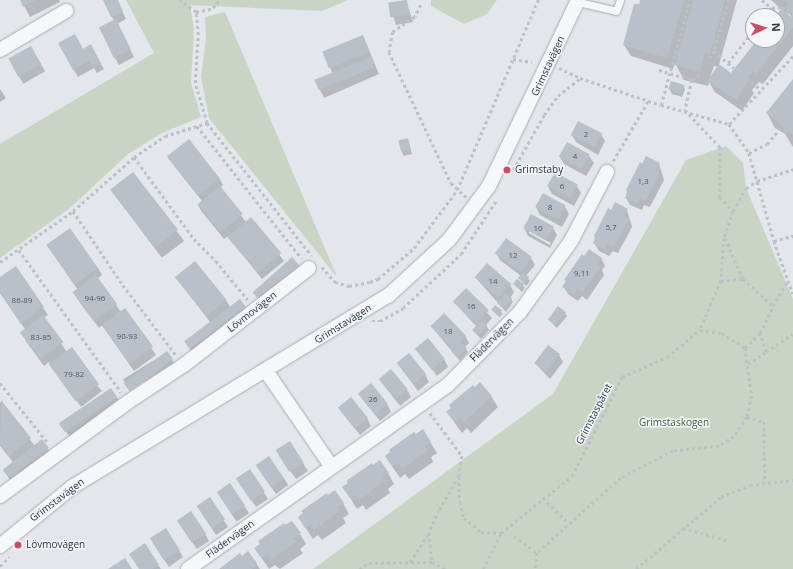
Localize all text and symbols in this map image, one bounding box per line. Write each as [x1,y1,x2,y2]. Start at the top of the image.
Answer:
north arrow [745,8,785,48]
text: N [769,22,784,32]
street label: Grimstavägen [529,34,567,98]
house number: 2 [584,129,588,139]
house number: 4 [573,151,577,161]
place label: Grimstaby [515,164,563,176]
marker: Grimstaby [502,165,512,175]
house number: 1,3 [637,176,649,186]
house number: 6 [560,181,564,191]
house number: 8 [548,202,552,212]
house number: 5,7 [605,222,617,232]
house number: 10 [533,223,543,233]
house number: 12 [508,250,518,260]
house number: 9,11 [574,268,590,278]
house number: 14 [488,276,498,286]
street label: Lövmovägen [225,289,279,335]
house number: 94-96 [85,293,105,303]
house number: 86-89 [12,295,32,305]
house number: 16 [466,301,476,311]
street label: Grimstavägen [312,302,374,346]
street label: Flädervägen [468,316,516,364]
house number: 18 [443,326,453,336]
house number: 90-93 [117,331,137,341]
house number: 83-85 [31,332,51,342]
house number: 79-82 [64,369,84,379]
street label: Grimstaspåret [574,382,614,446]
house number: 26 [368,394,378,404]
park label: Grimstaskogen [639,417,709,429]
street label: Grimstavägen [28,476,86,524]
street label: Flädervägen [204,517,256,561]
place label: Lövmovägen [26,539,85,551]
marker: Lövmovägen [13,540,23,550]

